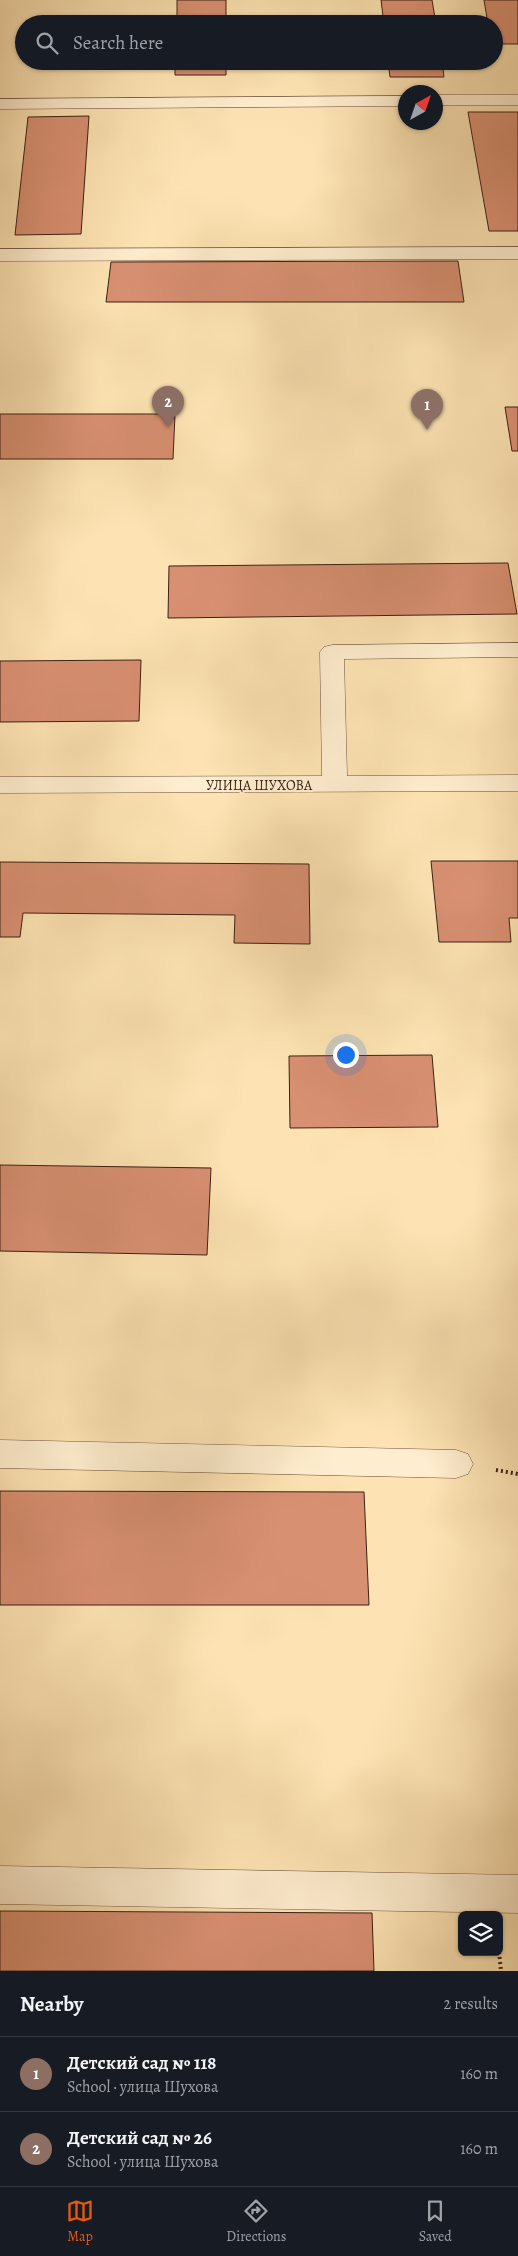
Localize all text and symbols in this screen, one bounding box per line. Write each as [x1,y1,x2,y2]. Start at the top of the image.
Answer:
search box [15,15,503,70]
icon: search [33,29,61,57]
text: Search here [73,30,163,56]
north arrow [398,85,443,130]
pin: 2 [152,386,184,427]
pin: 1 [411,389,443,430]
street label: УЛИЦА ШУХОВА [206,776,313,795]
your location [333,1042,359,1068]
map controls [458,1911,503,1956]
button: layers [458,1911,503,1956]
text: Nearby [20,1990,83,2018]
text: 2 results [443,1993,498,2015]
text: Детский сад № 118 [67,2050,217,2076]
text: 1 [33,2063,39,2085]
text: 160 m [460,2063,498,2085]
text: School · улица Шухова [67,2076,218,2098]
text: Детский сад № 26 [67,2125,212,2151]
text: 2 [32,2138,40,2160]
text: 160 m [460,2138,498,2160]
text: School · улица Шухова [67,2151,218,2173]
tab: Map [66,2197,94,2246]
tab: Directions [226,2197,286,2246]
tab: Saved [419,2197,452,2246]

